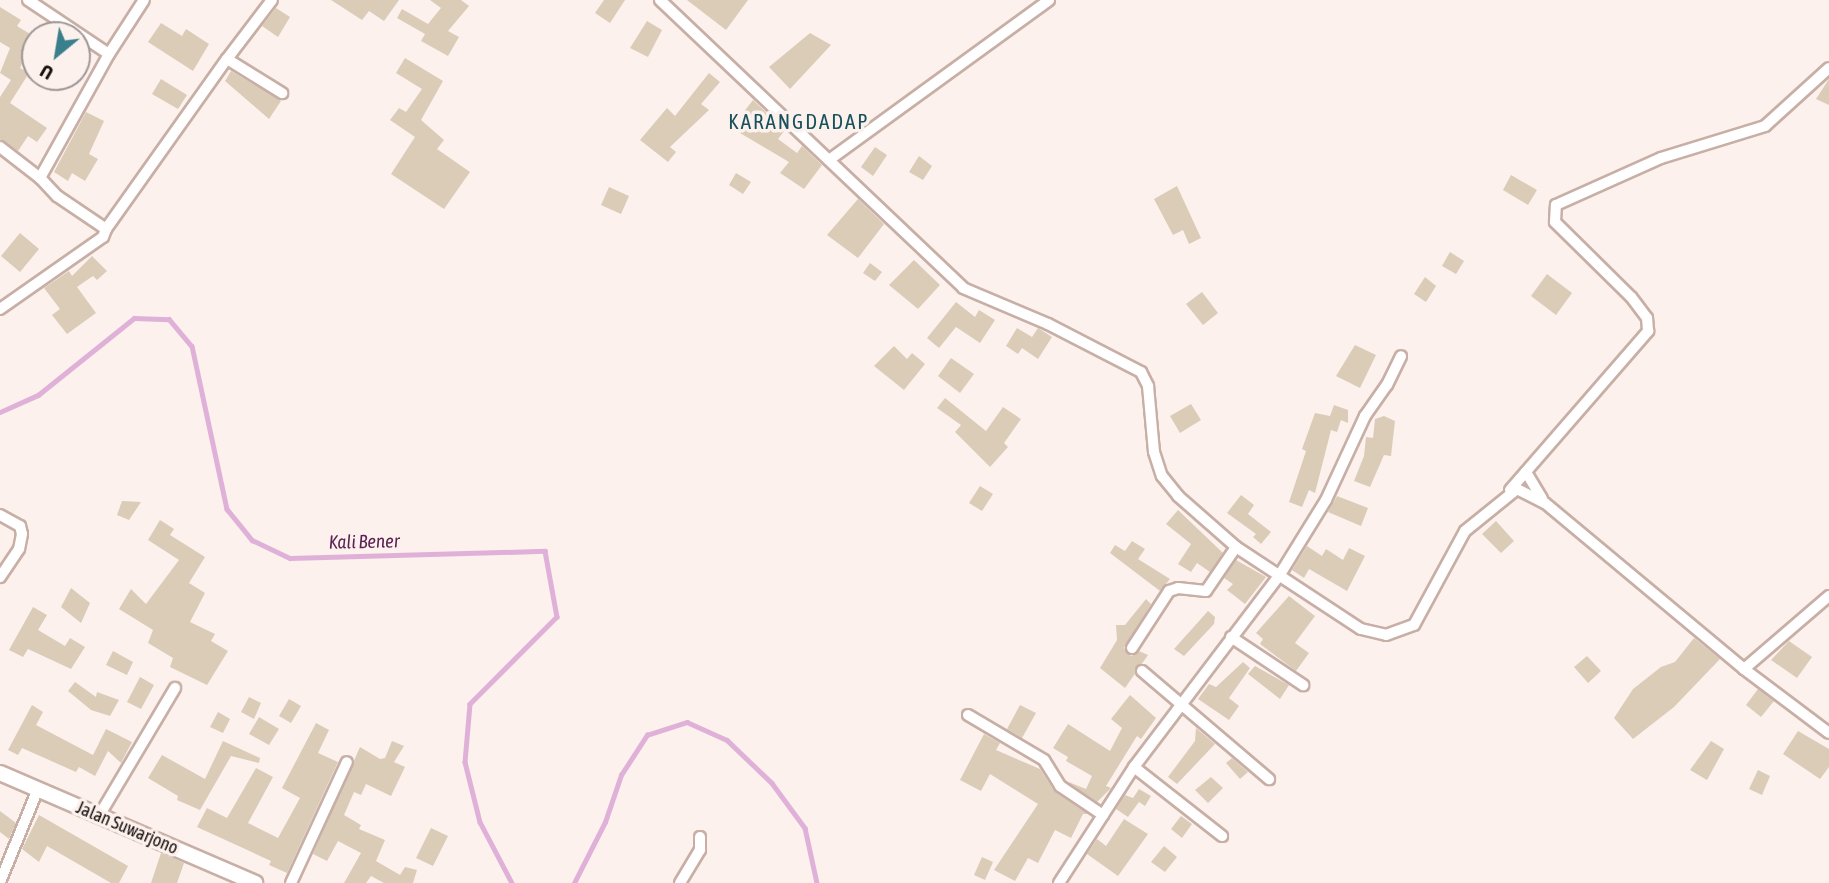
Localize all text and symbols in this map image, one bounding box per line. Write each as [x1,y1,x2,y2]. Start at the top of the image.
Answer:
north arrow [21,21,91,91]
text: U [36,60,57,85]
district label: KARANGDADAP [730,108,868,134]
water label: Kali Bener [328,530,400,554]
street label: Jalan Suwarjono [73,797,181,859]

